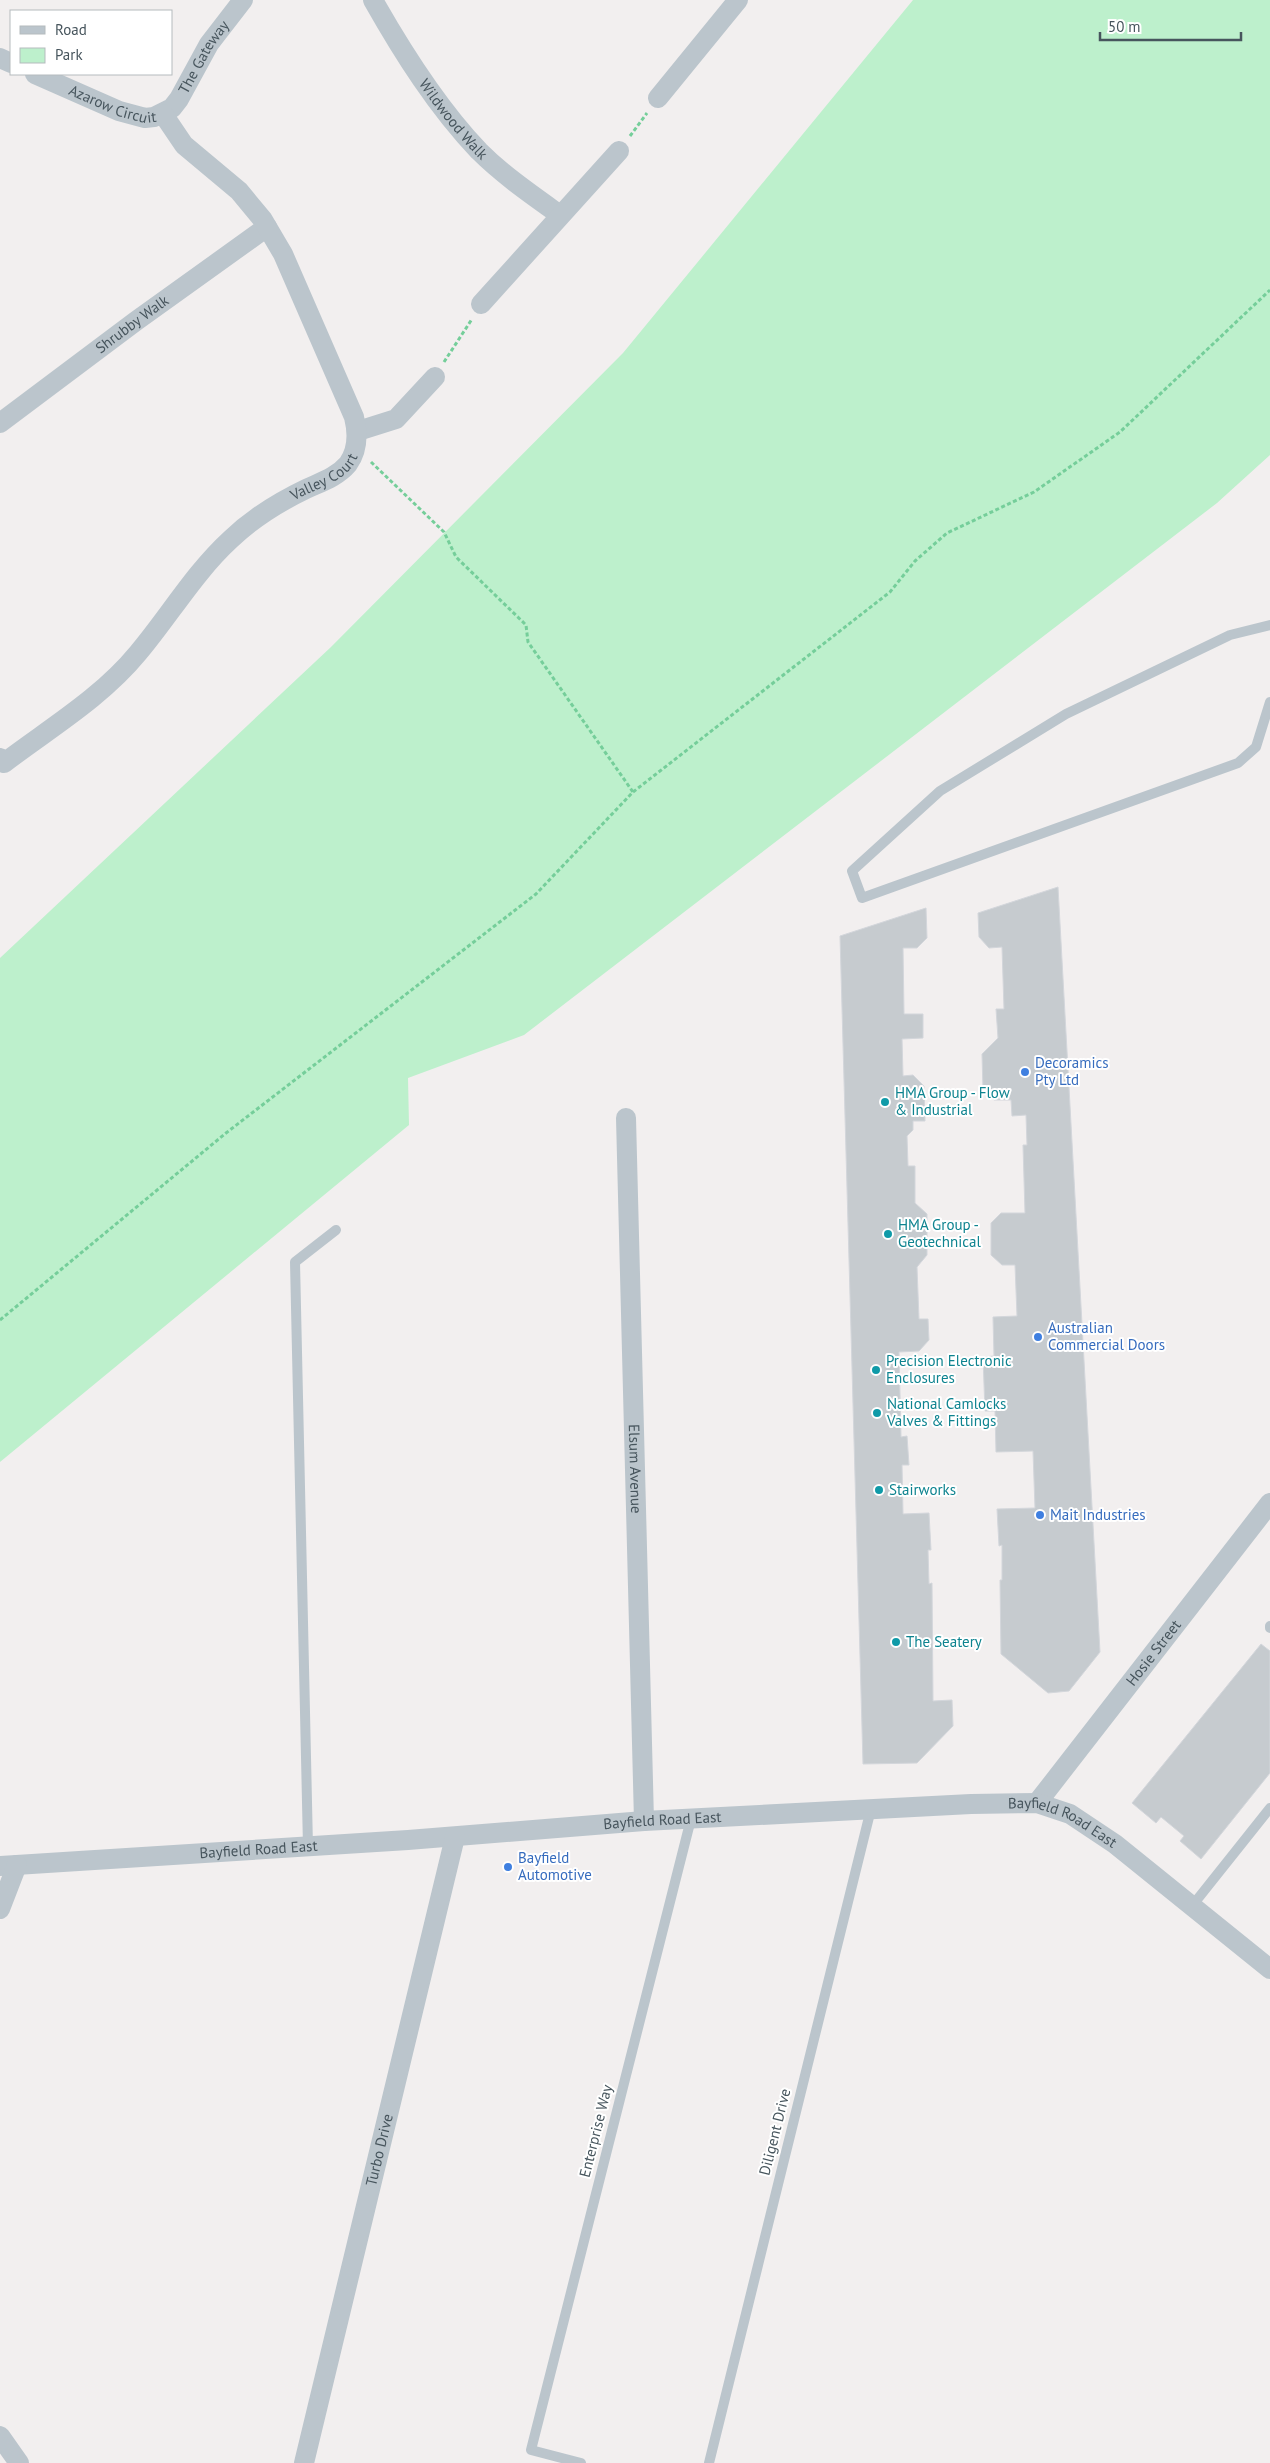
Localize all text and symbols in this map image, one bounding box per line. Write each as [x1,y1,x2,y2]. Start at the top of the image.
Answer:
legend [10,10,172,75]
scale bar [1100,10,1241,42]
street label: The Gateway [174,16,233,97]
text: 50 m [1108,17,1141,36]
text: Road [55,20,87,39]
text: Park [55,45,83,64]
street label: Wildwood Walk [415,75,492,164]
street label: Azarow Circuit [66,80,157,127]
street label: Shrubby Walk [91,290,173,357]
street label: Valley Court [286,450,361,505]
place label: Decoramics Pty Ltd [1035,1053,1109,1089]
marker: Decoramics Pty Ltd [1019,1066,1031,1078]
place label: HMA Group - Flow & Industrial [895,1083,1010,1119]
marker: HMA Group - Flow & Industrial [879,1096,891,1108]
place label: HMA Group - Geotechnical [898,1215,981,1251]
marker: HMA Group - Geotechnical [882,1228,894,1240]
place label: Australian Commercial Doors [1048,1318,1165,1354]
marker: Australian Commercial Doors [1032,1331,1044,1343]
place label: Precision Electronic Enclosures [886,1351,1012,1387]
marker: Precision Electronic Enclosures [870,1364,882,1376]
place label: National Camlocks Valves & Fittings [886,1394,1006,1430]
marker: National Camlocks Valves & Fittings [871,1407,883,1419]
street label: Elsum Avenue [625,1424,646,1514]
place label: Stairworks [889,1480,956,1499]
marker: Stairworks [873,1484,885,1496]
place label: Mait Industries [1050,1505,1146,1524]
marker: Mait Industries [1034,1509,1046,1521]
street label: Hosie Street [1122,1616,1185,1689]
place label: The Seatery [906,1632,982,1651]
marker: The Seatery [890,1636,902,1648]
street label: Bayfield Road East [1008,1793,1121,1852]
street label: Bayfield Road East [603,1807,722,1833]
street label: Bayfield Road East [199,1836,318,1862]
place label: Bayfield Automotive [518,1848,592,1884]
marker: Bayfield Automotive [502,1861,514,1873]
street label: Enterprise Way [575,2082,616,2179]
street label: Diligent Drive [755,2086,794,2177]
street label: Turbo Drive [361,2112,397,2188]

